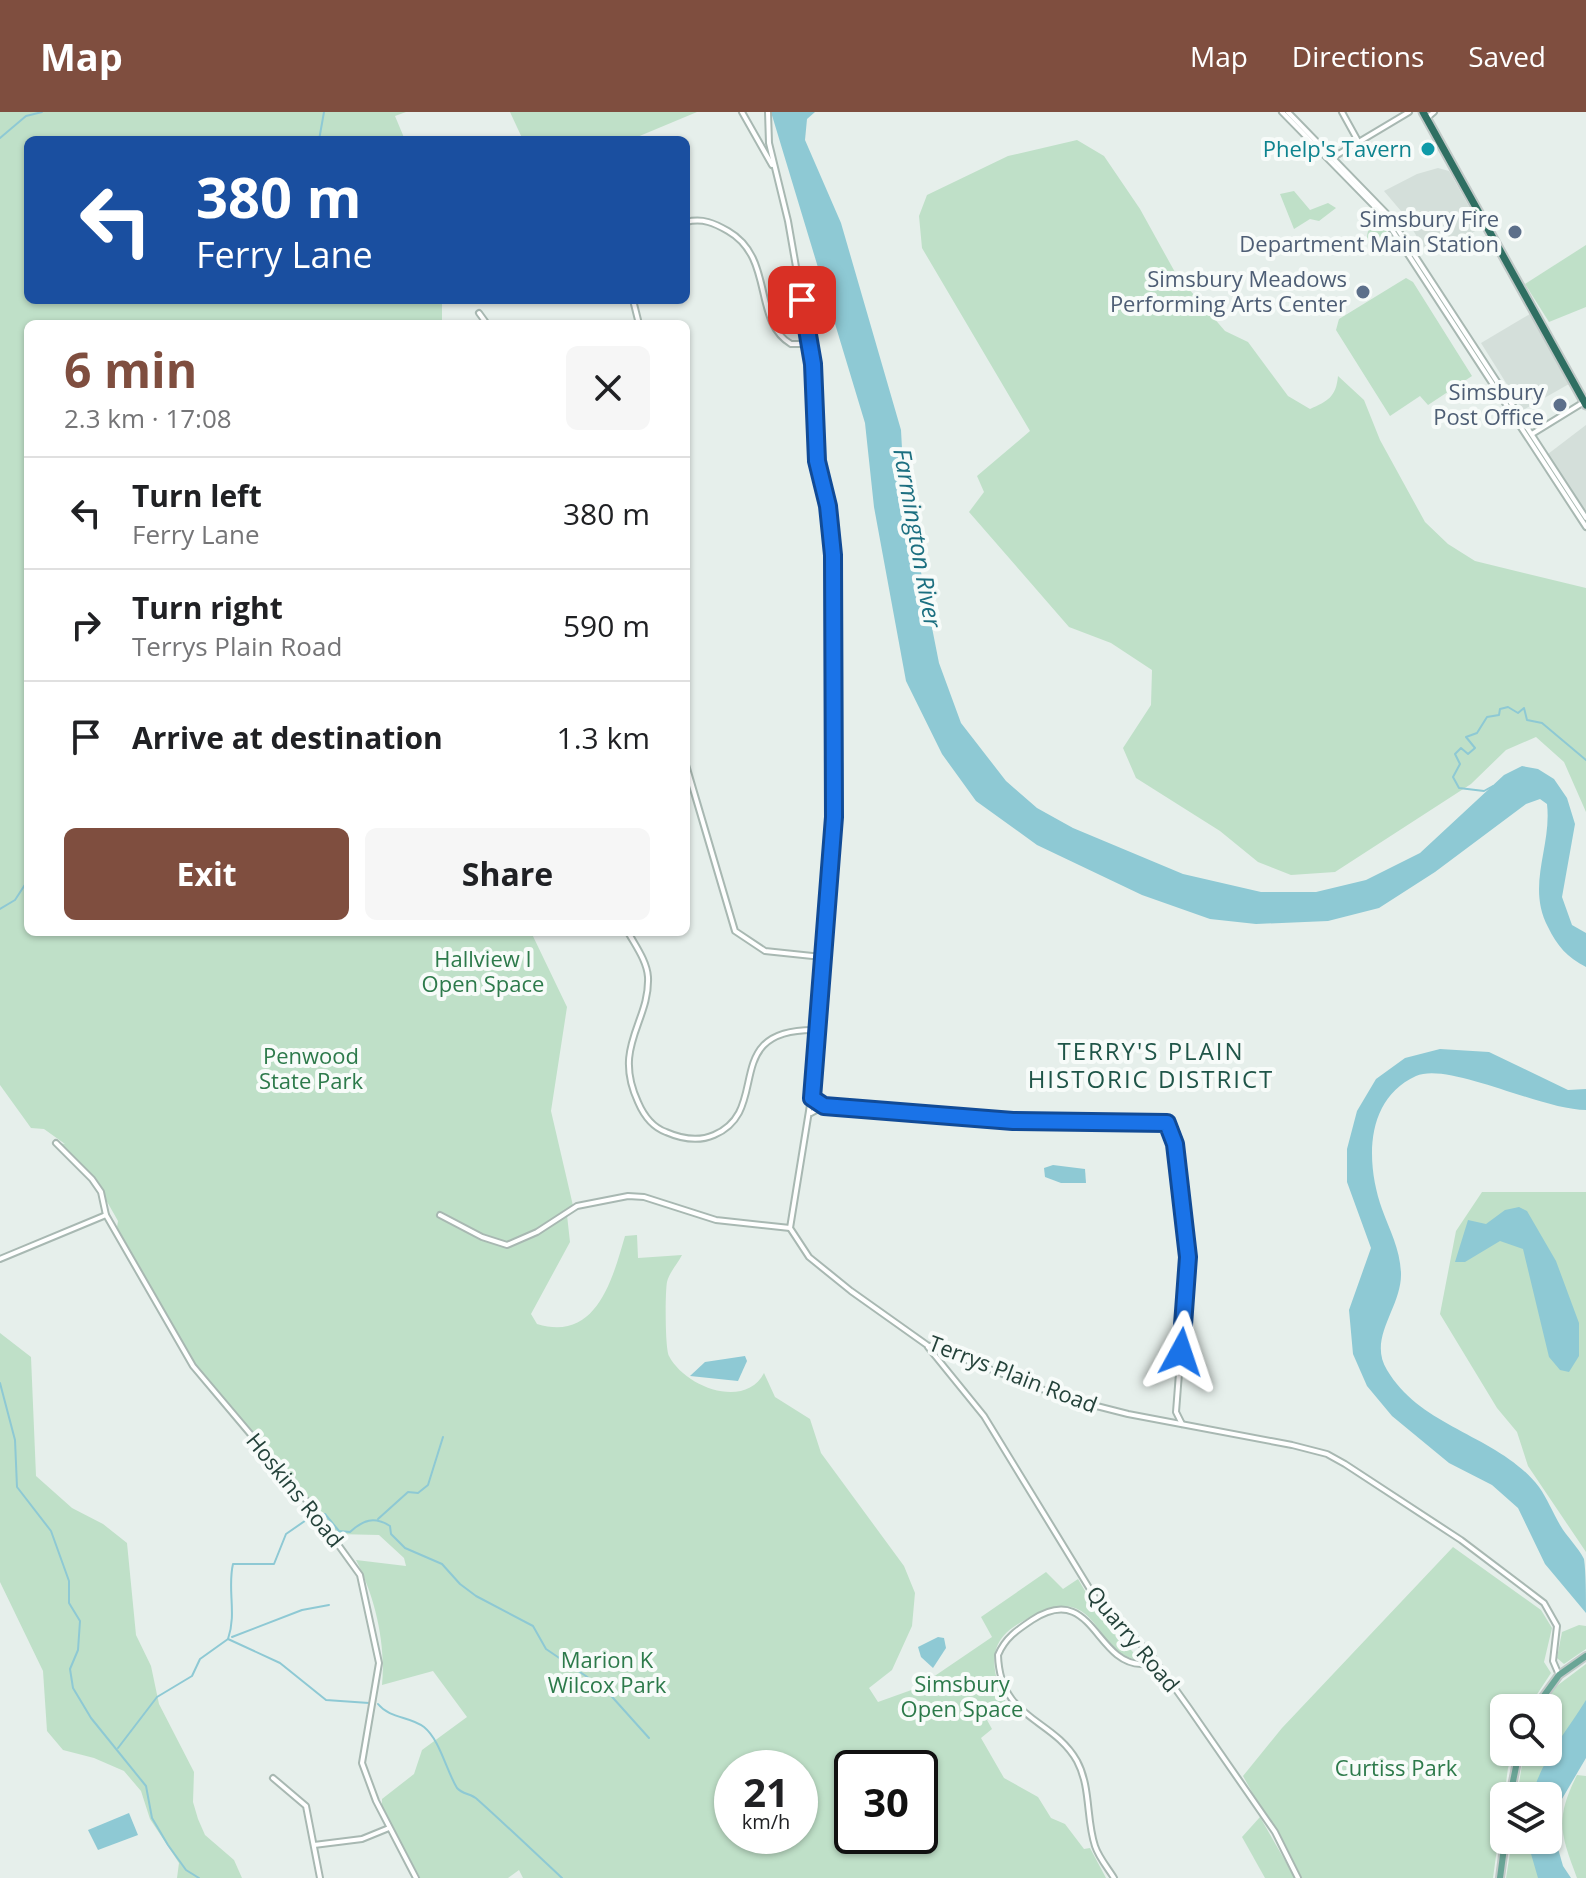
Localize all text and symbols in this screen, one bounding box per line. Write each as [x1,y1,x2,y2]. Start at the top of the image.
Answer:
text: Map [40,30,123,82]
text: Map [1190,37,1248,75]
text: Directions [1292,37,1424,75]
text: Saved [1468,37,1546,75]
place label: Phelp's Tavern [1263,133,1412,163]
marker: Phelp's Tavern [1419,140,1437,158]
text: 380 m [196,158,362,234]
icon: left [64,168,168,272]
place label: Simsbury Fire Department Main Station [1239,203,1499,258]
marker: Simsbury Fire Department Main Station [1506,223,1524,241]
text: Ferry Lane [196,230,373,279]
place label: Simsbury Meadows Performing Arts Center [1110,263,1347,318]
pin [768,266,836,334]
icon: arrive [780,278,824,322]
marker: Simsbury Meadows Performing Arts Center [1354,283,1372,301]
text: 6 min [64,337,197,402]
button: close [566,346,650,430]
place label: Simsbury Post Office [1433,376,1545,431]
marker: Simsbury Post Office [1551,396,1569,414]
text: 2.3 km · 17:08 [64,400,232,436]
water label: Farmington River [886,445,951,631]
text: Turn left [132,475,262,516]
icon: left [64,491,108,535]
text: 380 m [563,493,650,534]
text: Ferry Lane [132,516,260,552]
text: Turn right [132,587,283,628]
icon: right [64,603,108,647]
text: 590 m [563,605,650,646]
text: Terrys Plain Road [132,628,342,664]
icon: arrive [64,715,108,759]
text: Arrive at destination [132,717,443,758]
text: 1.3 km [556,717,650,758]
button: Exit [64,828,349,920]
button: Share [365,828,650,920]
park label: Hallview I Open Space [422,943,544,998]
district label: TERRY'S PLAIN HISTORIC DISTRICT [1028,1034,1274,1095]
park label: Penwood State Park [259,1040,363,1095]
position arrow [1139,1310,1223,1394]
street label: Terrys Plain Road [925,1327,1102,1419]
street label: Hoskins Road [240,1426,351,1553]
street label: Quarry Road [1080,1579,1187,1698]
park label: Marion K Wilcox Park [548,1644,667,1699]
park label: Simsbury Open Space [901,1668,1023,1723]
map controls [1490,1694,1562,1854]
button: search [1490,1694,1562,1766]
speed limit sign: 30 [834,1750,938,1854]
park label: Curtiss Park [1335,1752,1458,1782]
text: 21 [743,1764,789,1819]
button: layers [1490,1782,1562,1854]
text: km/h [742,1808,790,1835]

